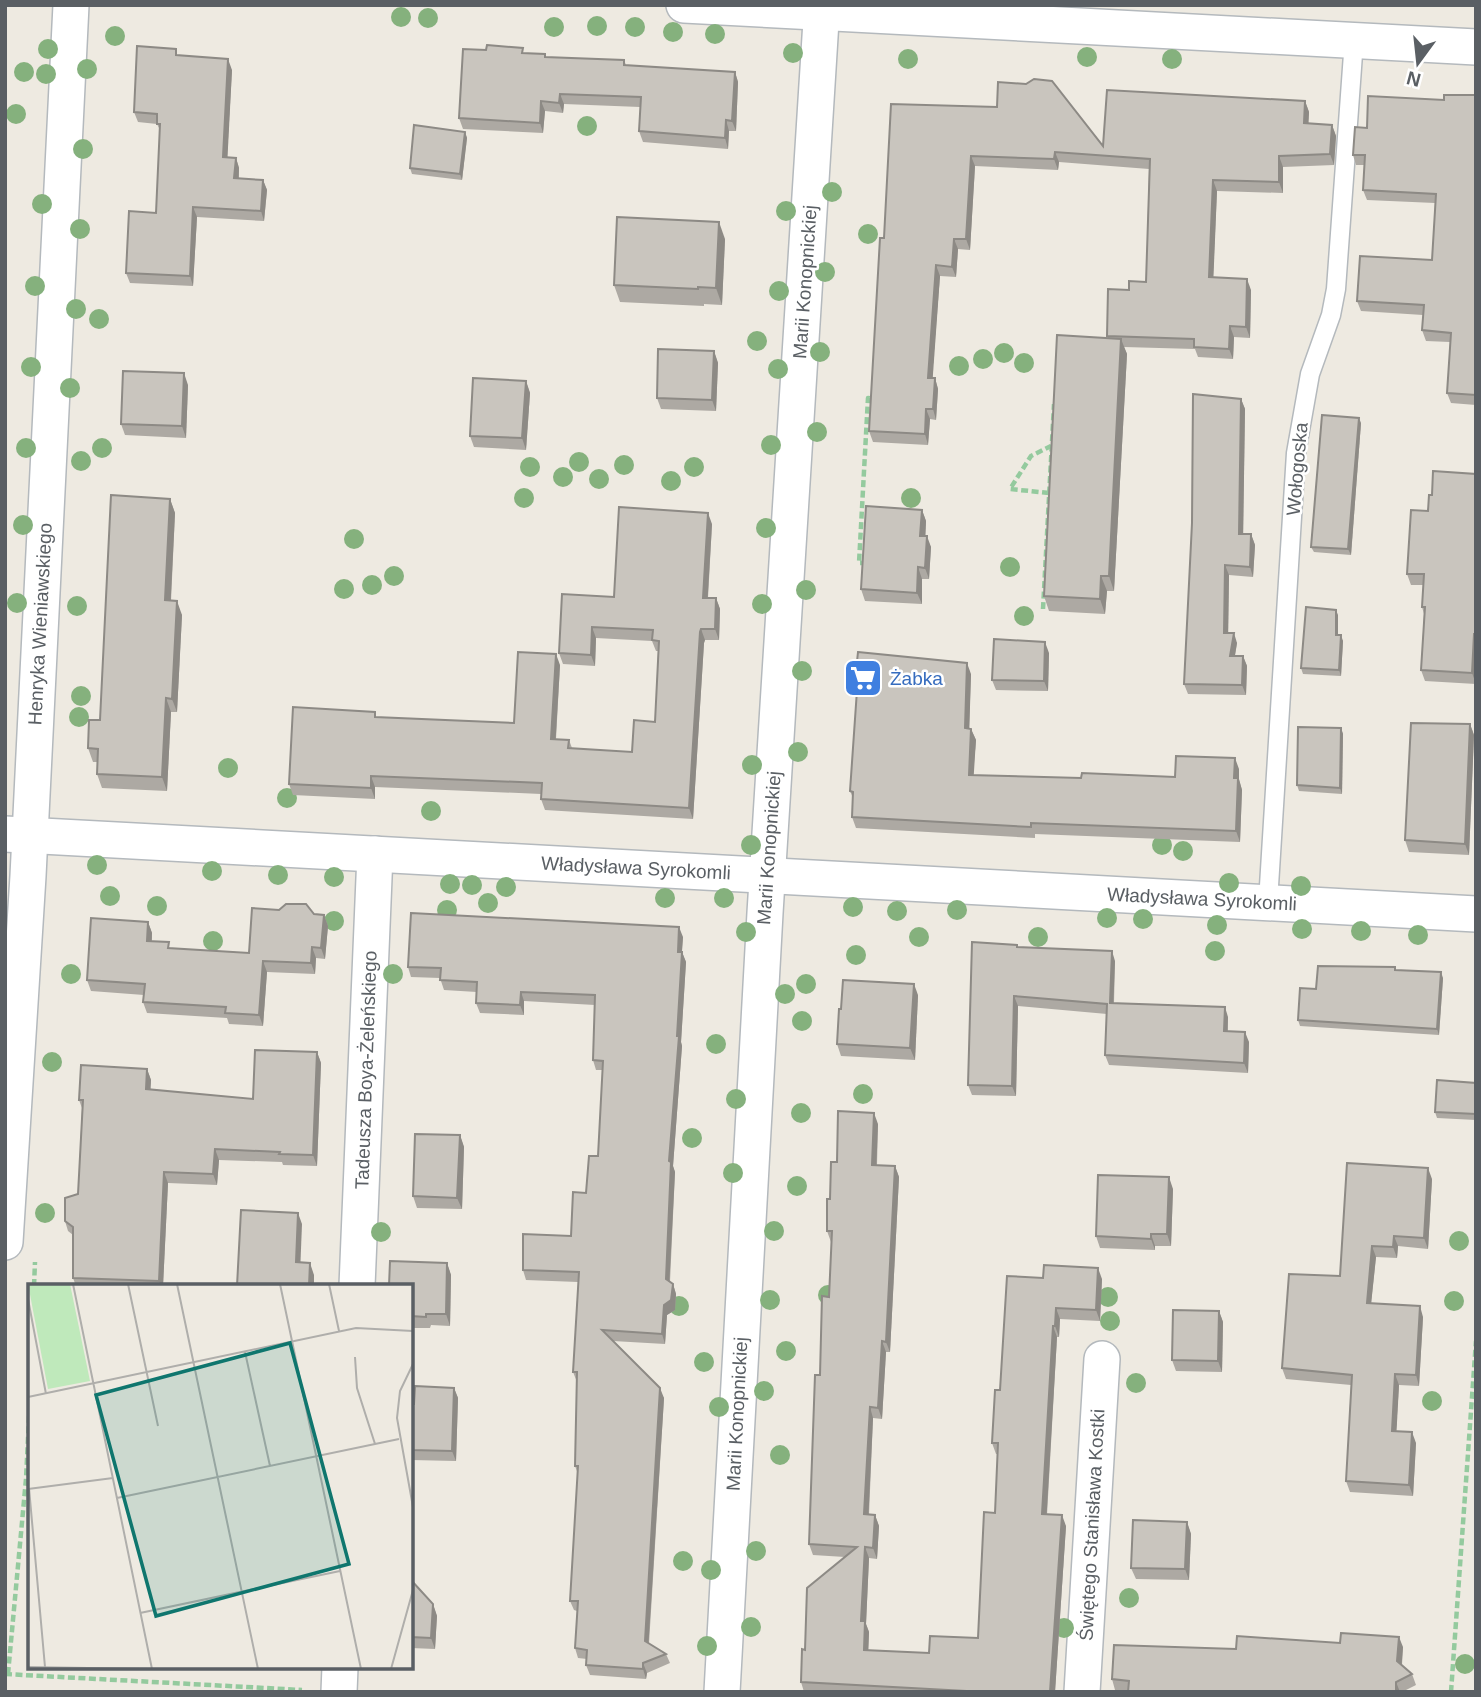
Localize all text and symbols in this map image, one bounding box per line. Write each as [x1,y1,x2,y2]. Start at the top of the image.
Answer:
north arrow [1383,28,1453,98]
text: N [1404,67,1423,91]
street label: Marii Konopnickiej [789,204,821,360]
street label: Wołogoska [1282,421,1312,517]
street label: Henryka Wieniawskiego [24,522,56,726]
supermarket icon: Żabka [842,657,884,699]
place label: Żabka [890,668,943,689]
street label: Marii Konopnickiej [753,770,785,926]
street label: Władysława Syrokomli [541,853,731,883]
street label: Władysława Syrokomli [1107,884,1297,914]
street label: Tadeusza Boya-Żeleńskiego [351,950,381,1190]
inset map [28,1284,413,1669]
street label: Marii Konopnickiej [722,1336,752,1492]
street label: Świętego Stanisława Kostki [1075,1408,1109,1642]

